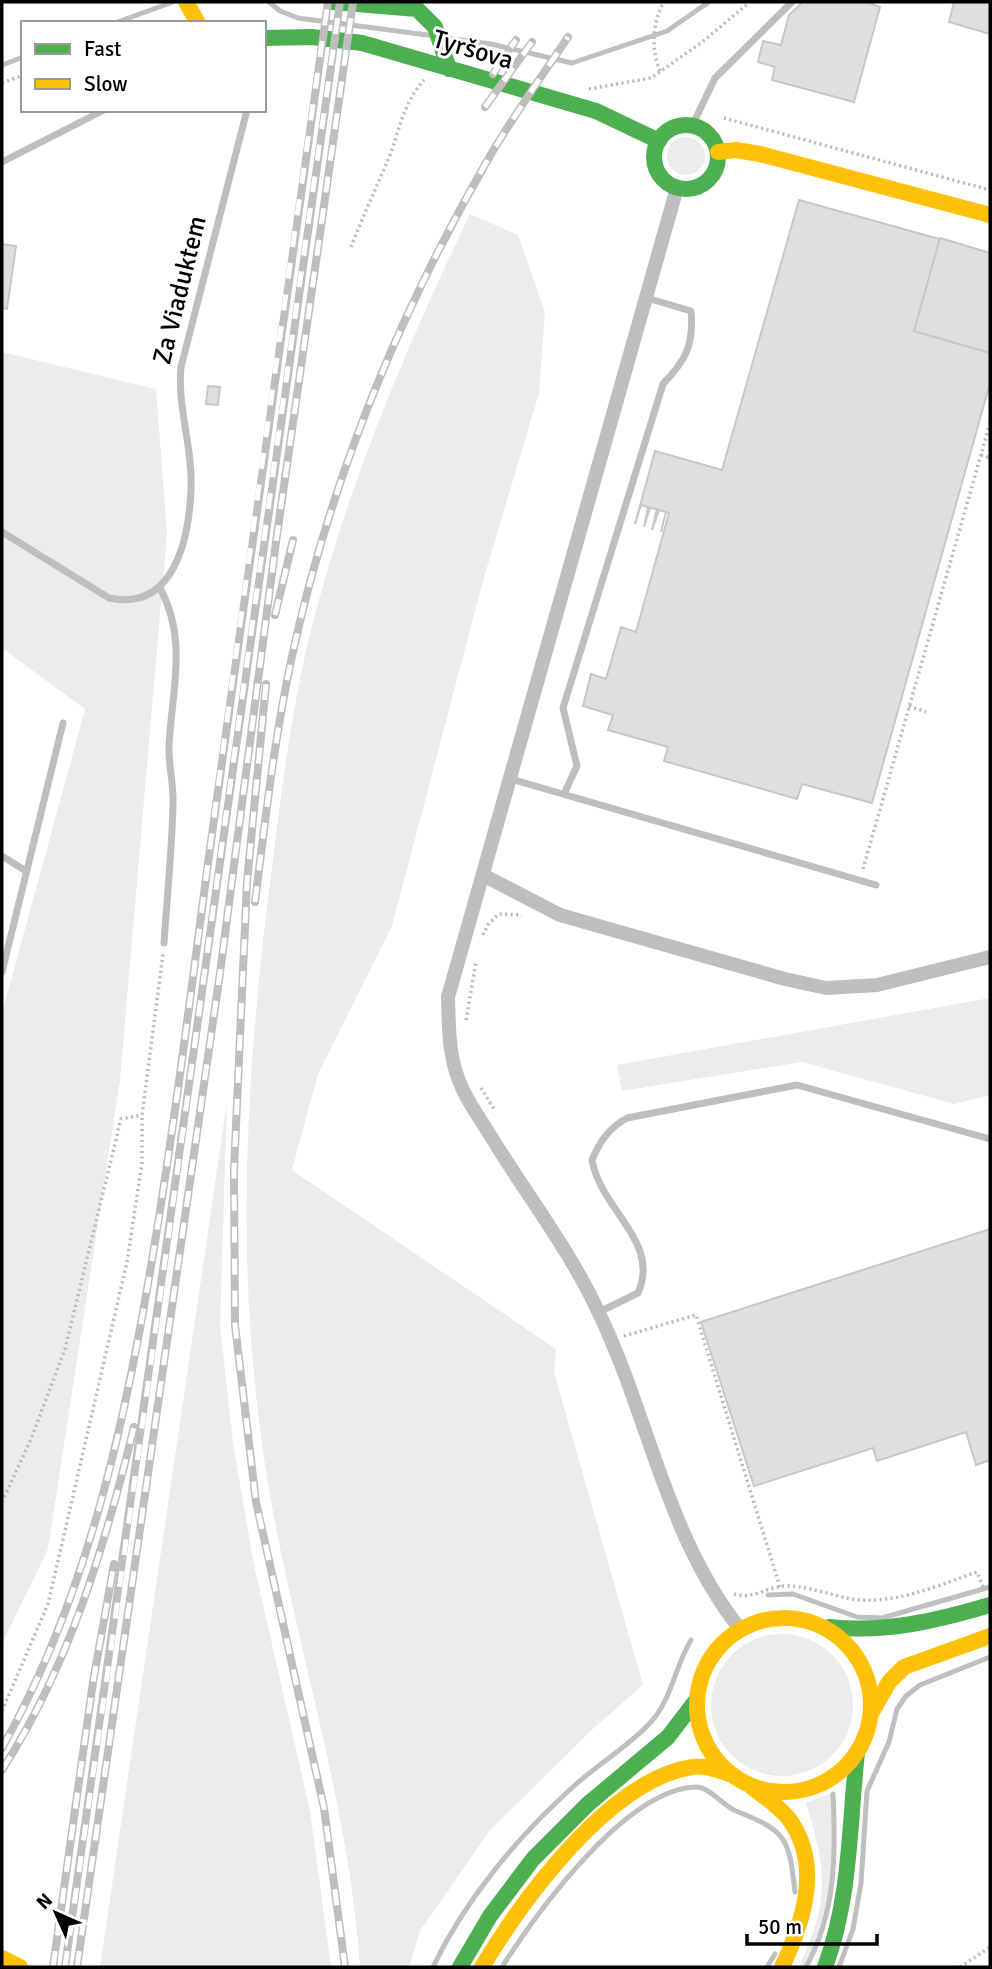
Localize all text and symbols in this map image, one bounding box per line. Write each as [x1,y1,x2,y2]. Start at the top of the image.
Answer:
legend [21,21,266,112]
street label: Tyršova [429,23,517,77]
text: Fast [84,36,121,62]
text: Slow [84,71,128,97]
street label: Za Viaduktem [146,212,214,368]
north arrow [21,1878,91,1948]
text: N [32,1889,58,1915]
scale bar [747,1902,876,1946]
text: 50 m [758,1914,802,1940]

